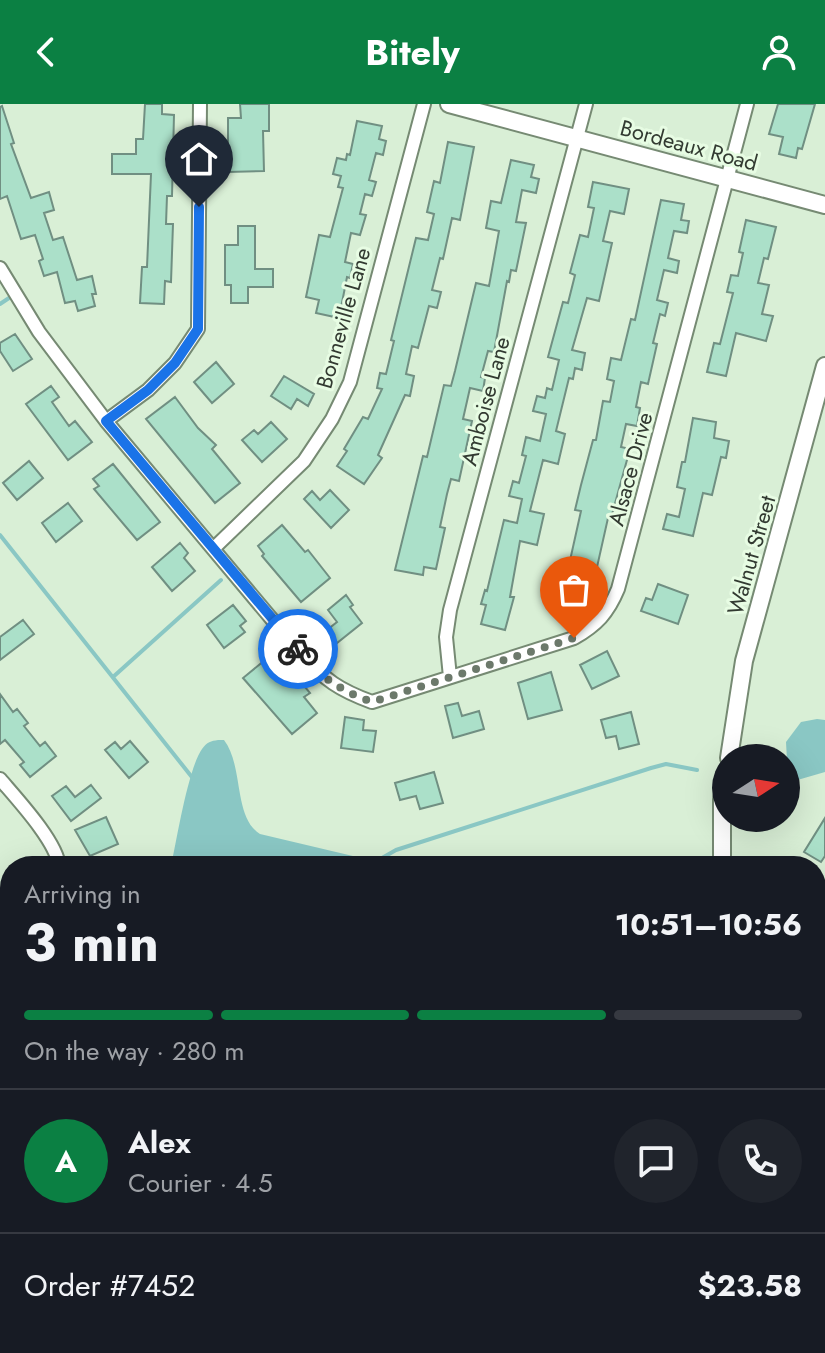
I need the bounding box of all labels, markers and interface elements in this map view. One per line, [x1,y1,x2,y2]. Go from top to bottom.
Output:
text: Bitely [365,26,460,78]
icon: back [24,30,68,74]
icon: person [757,30,801,74]
street label: Bordeaux Road [617,111,761,179]
pin [165,125,233,207]
icon: home [177,137,221,181]
street label: Bonneville Lane [308,244,378,392]
street label: Amboise Lane [452,333,518,469]
street label: Alsace Drive [599,409,661,529]
street label: Walnut Street [719,491,783,618]
pin [540,556,608,638]
icon: bag [552,568,596,612]
courier [258,609,338,689]
icon: bike [276,627,320,671]
north arrow [712,744,800,832]
map controls [712,744,800,832]
text: Arriving in [24,875,141,913]
text: 10:51–10:56 [615,903,802,946]
text: 3 min [24,905,159,981]
text: On the way · 280 m [24,1032,245,1070]
button: chat [614,1119,698,1203]
button: phone [718,1119,802,1203]
text: Alex [128,1121,191,1164]
text: A [55,1140,77,1183]
text: Courier · 4.5 [128,1164,273,1202]
text: Order #7452 [24,1264,195,1307]
text: $23.58 [698,1264,802,1307]

